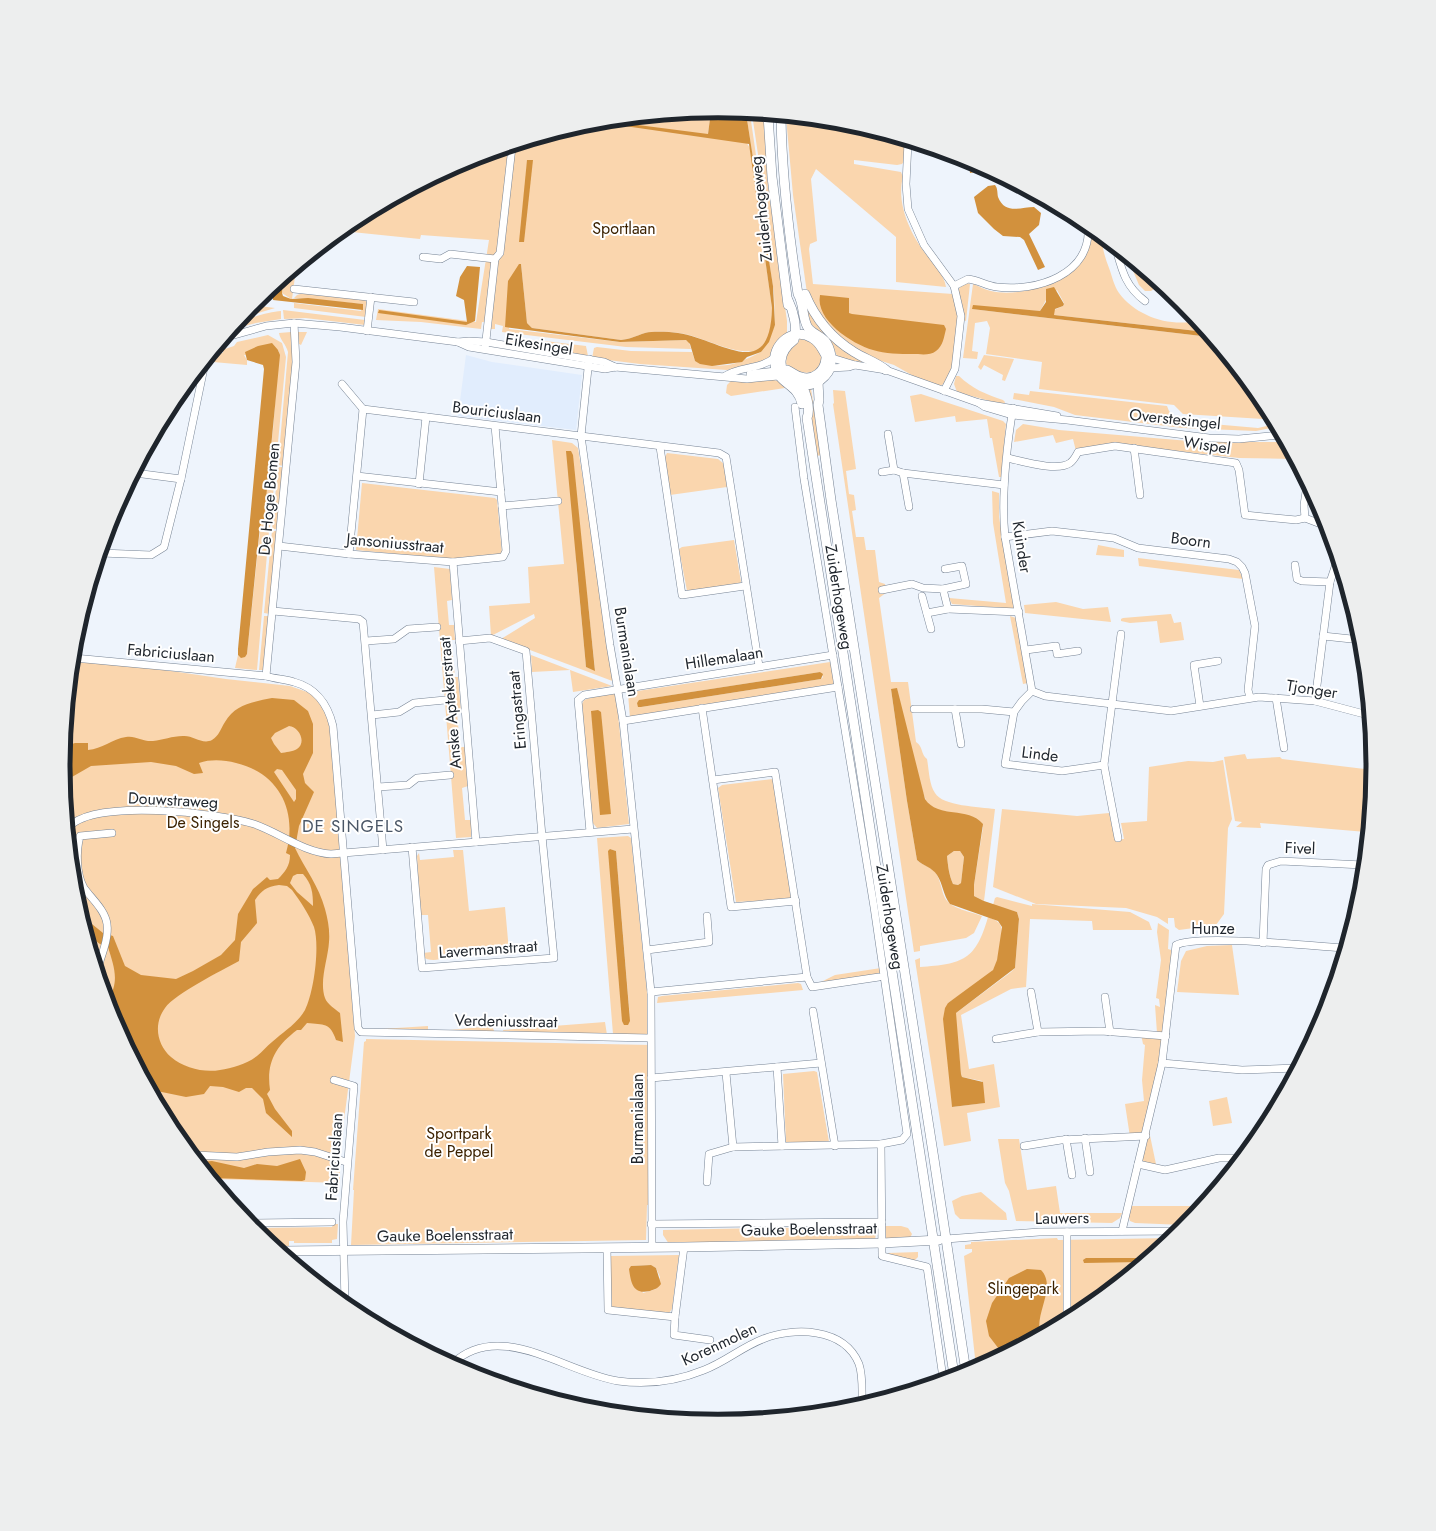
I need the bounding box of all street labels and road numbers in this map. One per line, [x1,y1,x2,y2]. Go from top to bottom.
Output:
street label: Zuiderhogeweg [744,155,778,263]
street label: Eikesingel [504,327,574,361]
street label: Bouriciuslaan [451,395,543,429]
street label: Overstesingel [1128,403,1222,435]
street label: Wispel [1182,430,1232,460]
street label: De Hoge Bomen [253,442,285,556]
street label: Kuinder [1007,519,1038,575]
street label: Boorn [1170,526,1212,554]
street label: Jansoniusstraat [343,527,445,559]
street label: Zuiderhogeweg [819,543,859,651]
street label: Burmanialaan [609,605,645,699]
street label: Anske Aptekerstraat [433,636,467,770]
street label: Fabriciuslaan [126,638,216,668]
street label: Hillemalaan [683,640,765,676]
street label: Eringastraat [502,670,532,750]
street label: Tjonger [1285,674,1340,704]
street label: Linde [1020,740,1060,768]
street label: Douwstraweg [127,786,219,814]
street label: Fivel [1284,836,1316,860]
street label: Zuiderhogeweg [870,863,910,971]
street label: Hunze [1191,917,1235,940]
street label: Lavermanstraat [438,934,538,964]
street label: Verdeniusstraat [454,1009,558,1033]
street label: Burmanialaan [626,1074,649,1164]
street label: Fabriciuslaan [319,1112,349,1202]
street label: Lauwers [1035,1206,1089,1230]
street label: Gauke Boelensstraat [741,1216,877,1242]
street label: Gauke Boelensstraat [377,1222,513,1248]
street label: Korenmolen [678,1317,760,1371]

